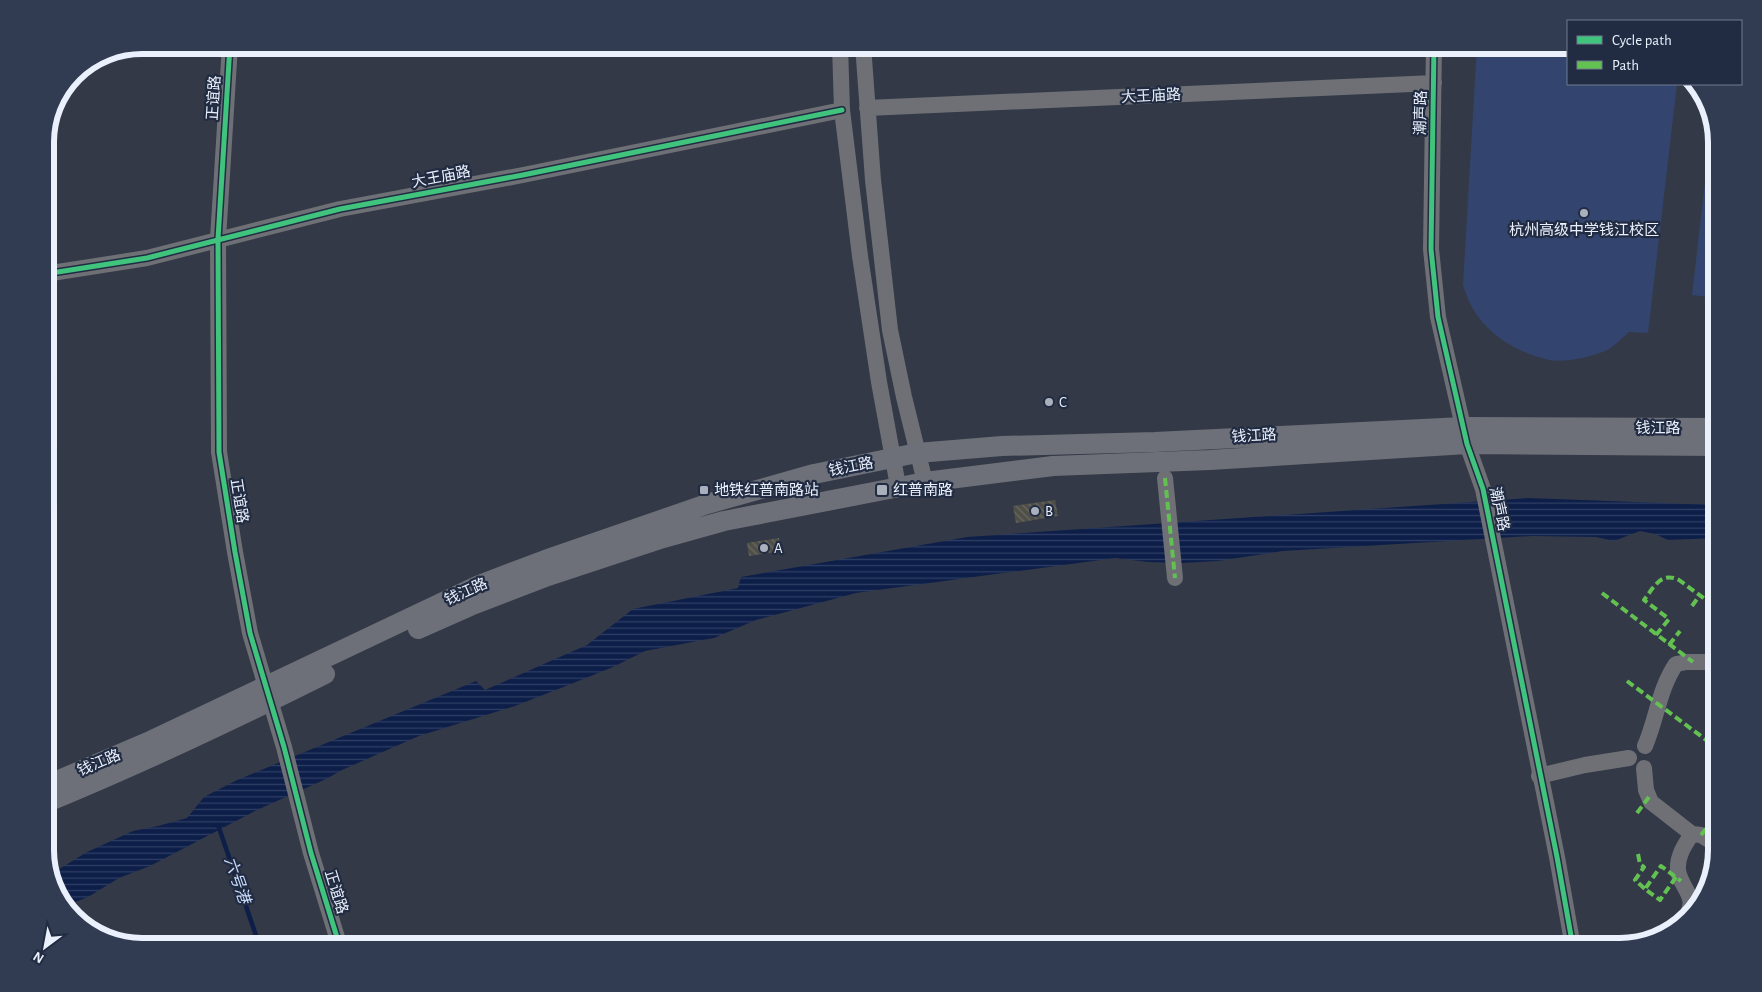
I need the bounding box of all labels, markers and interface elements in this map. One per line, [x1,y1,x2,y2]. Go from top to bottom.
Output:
legend [1567,20,1742,85]
text: Cycle path [1612,33,1672,48]
text: Path [1612,58,1639,73]
street label: 正谊路 [204,75,223,121]
street label: 大王庙路 [1121,86,1181,105]
street label: 潮声路 [1412,90,1429,136]
street label: 大王庙路 [410,163,472,190]
marker: 杭州高级中学钱江校区 [1578,207,1590,219]
place label: 杭州高级中学钱江校区 [1509,221,1659,238]
place label: C [1059,395,1067,410]
marker: C [1043,396,1055,408]
street label: 钱江路 [1635,420,1681,436]
street label: 钱江路 [1231,426,1277,445]
street label: 钱江路 [827,454,875,479]
street label: 正谊路 [228,477,251,524]
place label: 地铁红普南路站 [714,482,819,498]
place label: 红普南路 [893,482,953,498]
marker: 红普南路 [875,483,889,497]
marker: 地铁红普南路站 [698,484,710,496]
street label: 潮声路 [1487,485,1512,533]
place label: B [1045,504,1053,519]
marker: B [1029,505,1041,517]
place label: A [774,541,783,556]
marker: A [758,542,770,554]
street label: 钱江路 [442,575,490,608]
street label: 钱江路 [75,746,123,779]
water label: 六号港 [222,854,254,907]
street label: 正谊路 [322,868,351,916]
north arrow [20,922,70,972]
text: N [31,949,46,966]

